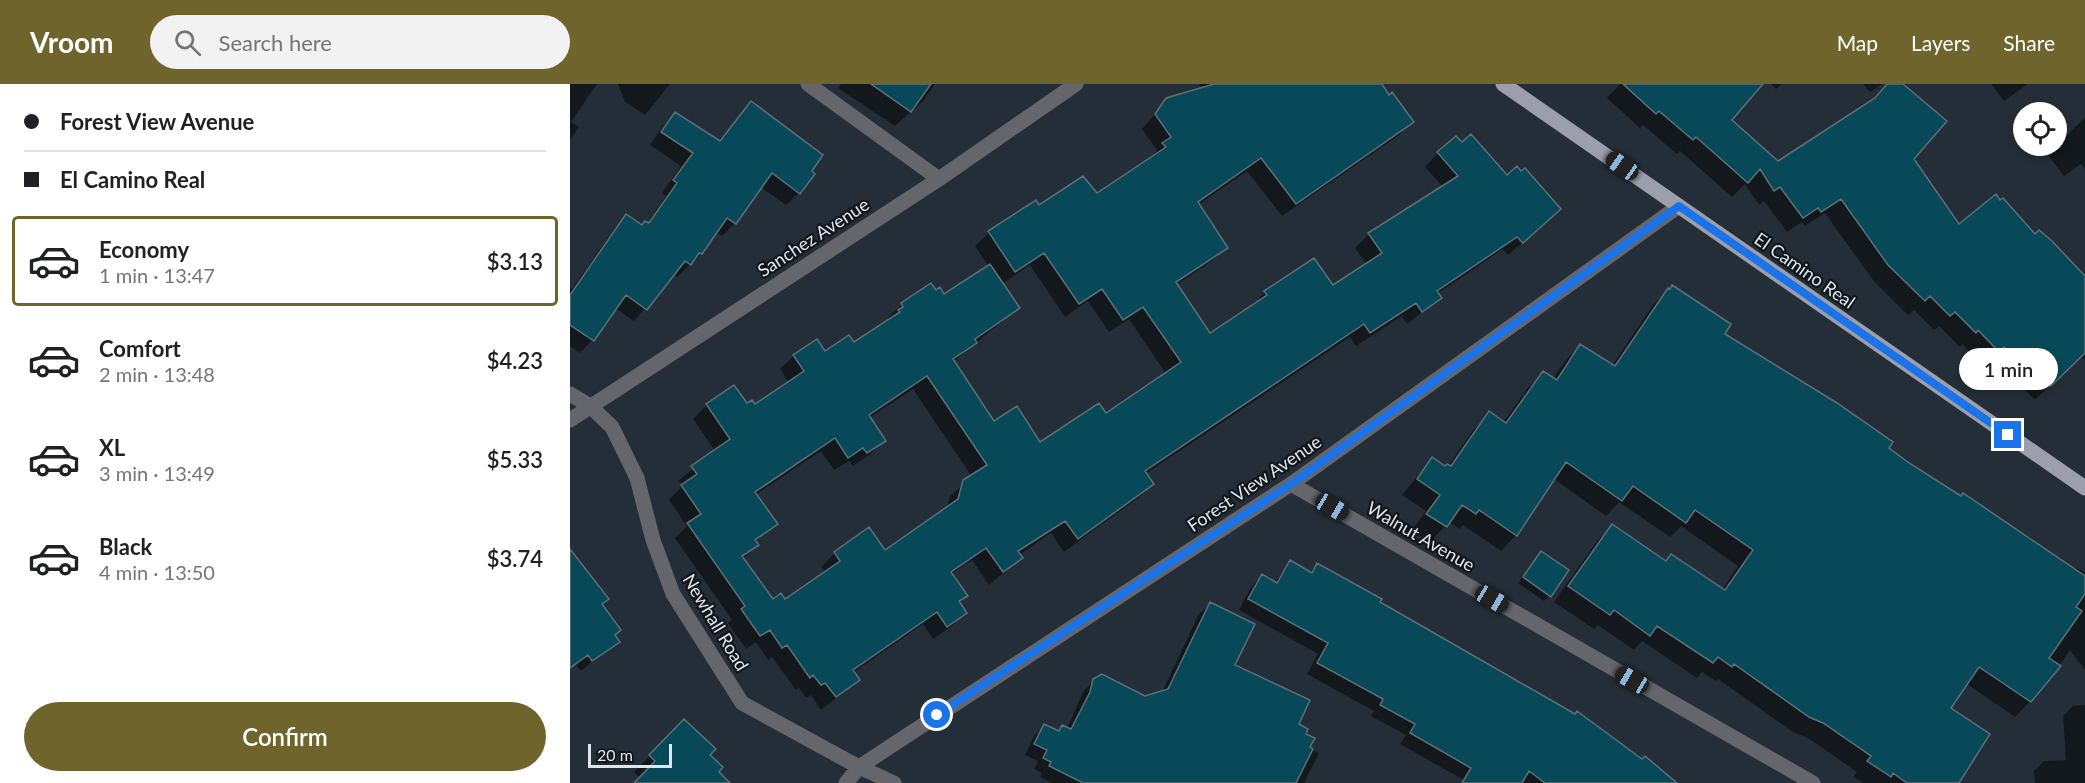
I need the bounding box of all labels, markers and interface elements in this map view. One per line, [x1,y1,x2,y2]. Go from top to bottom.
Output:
search box [150,15,570,69]
text: Vroom [30,25,114,59]
icon: search [171,26,204,59]
text: Search here [219,29,332,56]
text: Map [1837,30,1878,55]
text: Layers [1911,30,1970,55]
text: Share [2003,30,2055,55]
map controls [2013,102,2067,156]
button: locate [2013,102,2067,156]
text: Forest View Avenue [60,108,254,135]
car [1602,148,1642,184]
text: El Camino Real [60,166,205,193]
street label: Sanchez Avenue [753,193,873,281]
street label: El Camino Real [1751,227,1859,313]
icon: car [27,234,81,288]
text: Economy [99,236,189,263]
text: $3.13 [487,248,543,275]
text: 1 min · 13:47 [99,263,215,287]
icon: car [27,333,81,387]
text: Comfort [99,335,181,362]
text: $4.23 [487,347,543,374]
callout: 1 min [1958,348,2058,390]
text: 1 min [1984,357,2033,381]
text: 2 min · 13:48 [99,362,215,386]
route end [1994,421,2021,448]
street label: Forest View Avenue [1183,430,1325,536]
icon: car [27,432,81,486]
text: XL [99,434,125,461]
text: $5.33 [487,446,543,473]
text: 3 min · 13:49 [99,461,215,485]
car [1312,490,1352,524]
street label: Walnut Avenue [1363,496,1479,576]
icon: car [27,531,81,585]
text: Black [99,533,152,560]
text: $3.74 [487,545,543,572]
text: 4 min · 13:50 [99,560,215,584]
street label: Newhall Road [678,570,754,674]
car [1472,582,1512,616]
car [1612,663,1652,697]
route start [923,701,950,728]
button: Confirm [24,702,546,771]
scale bar [588,741,672,768]
text: 20 m [597,745,633,764]

